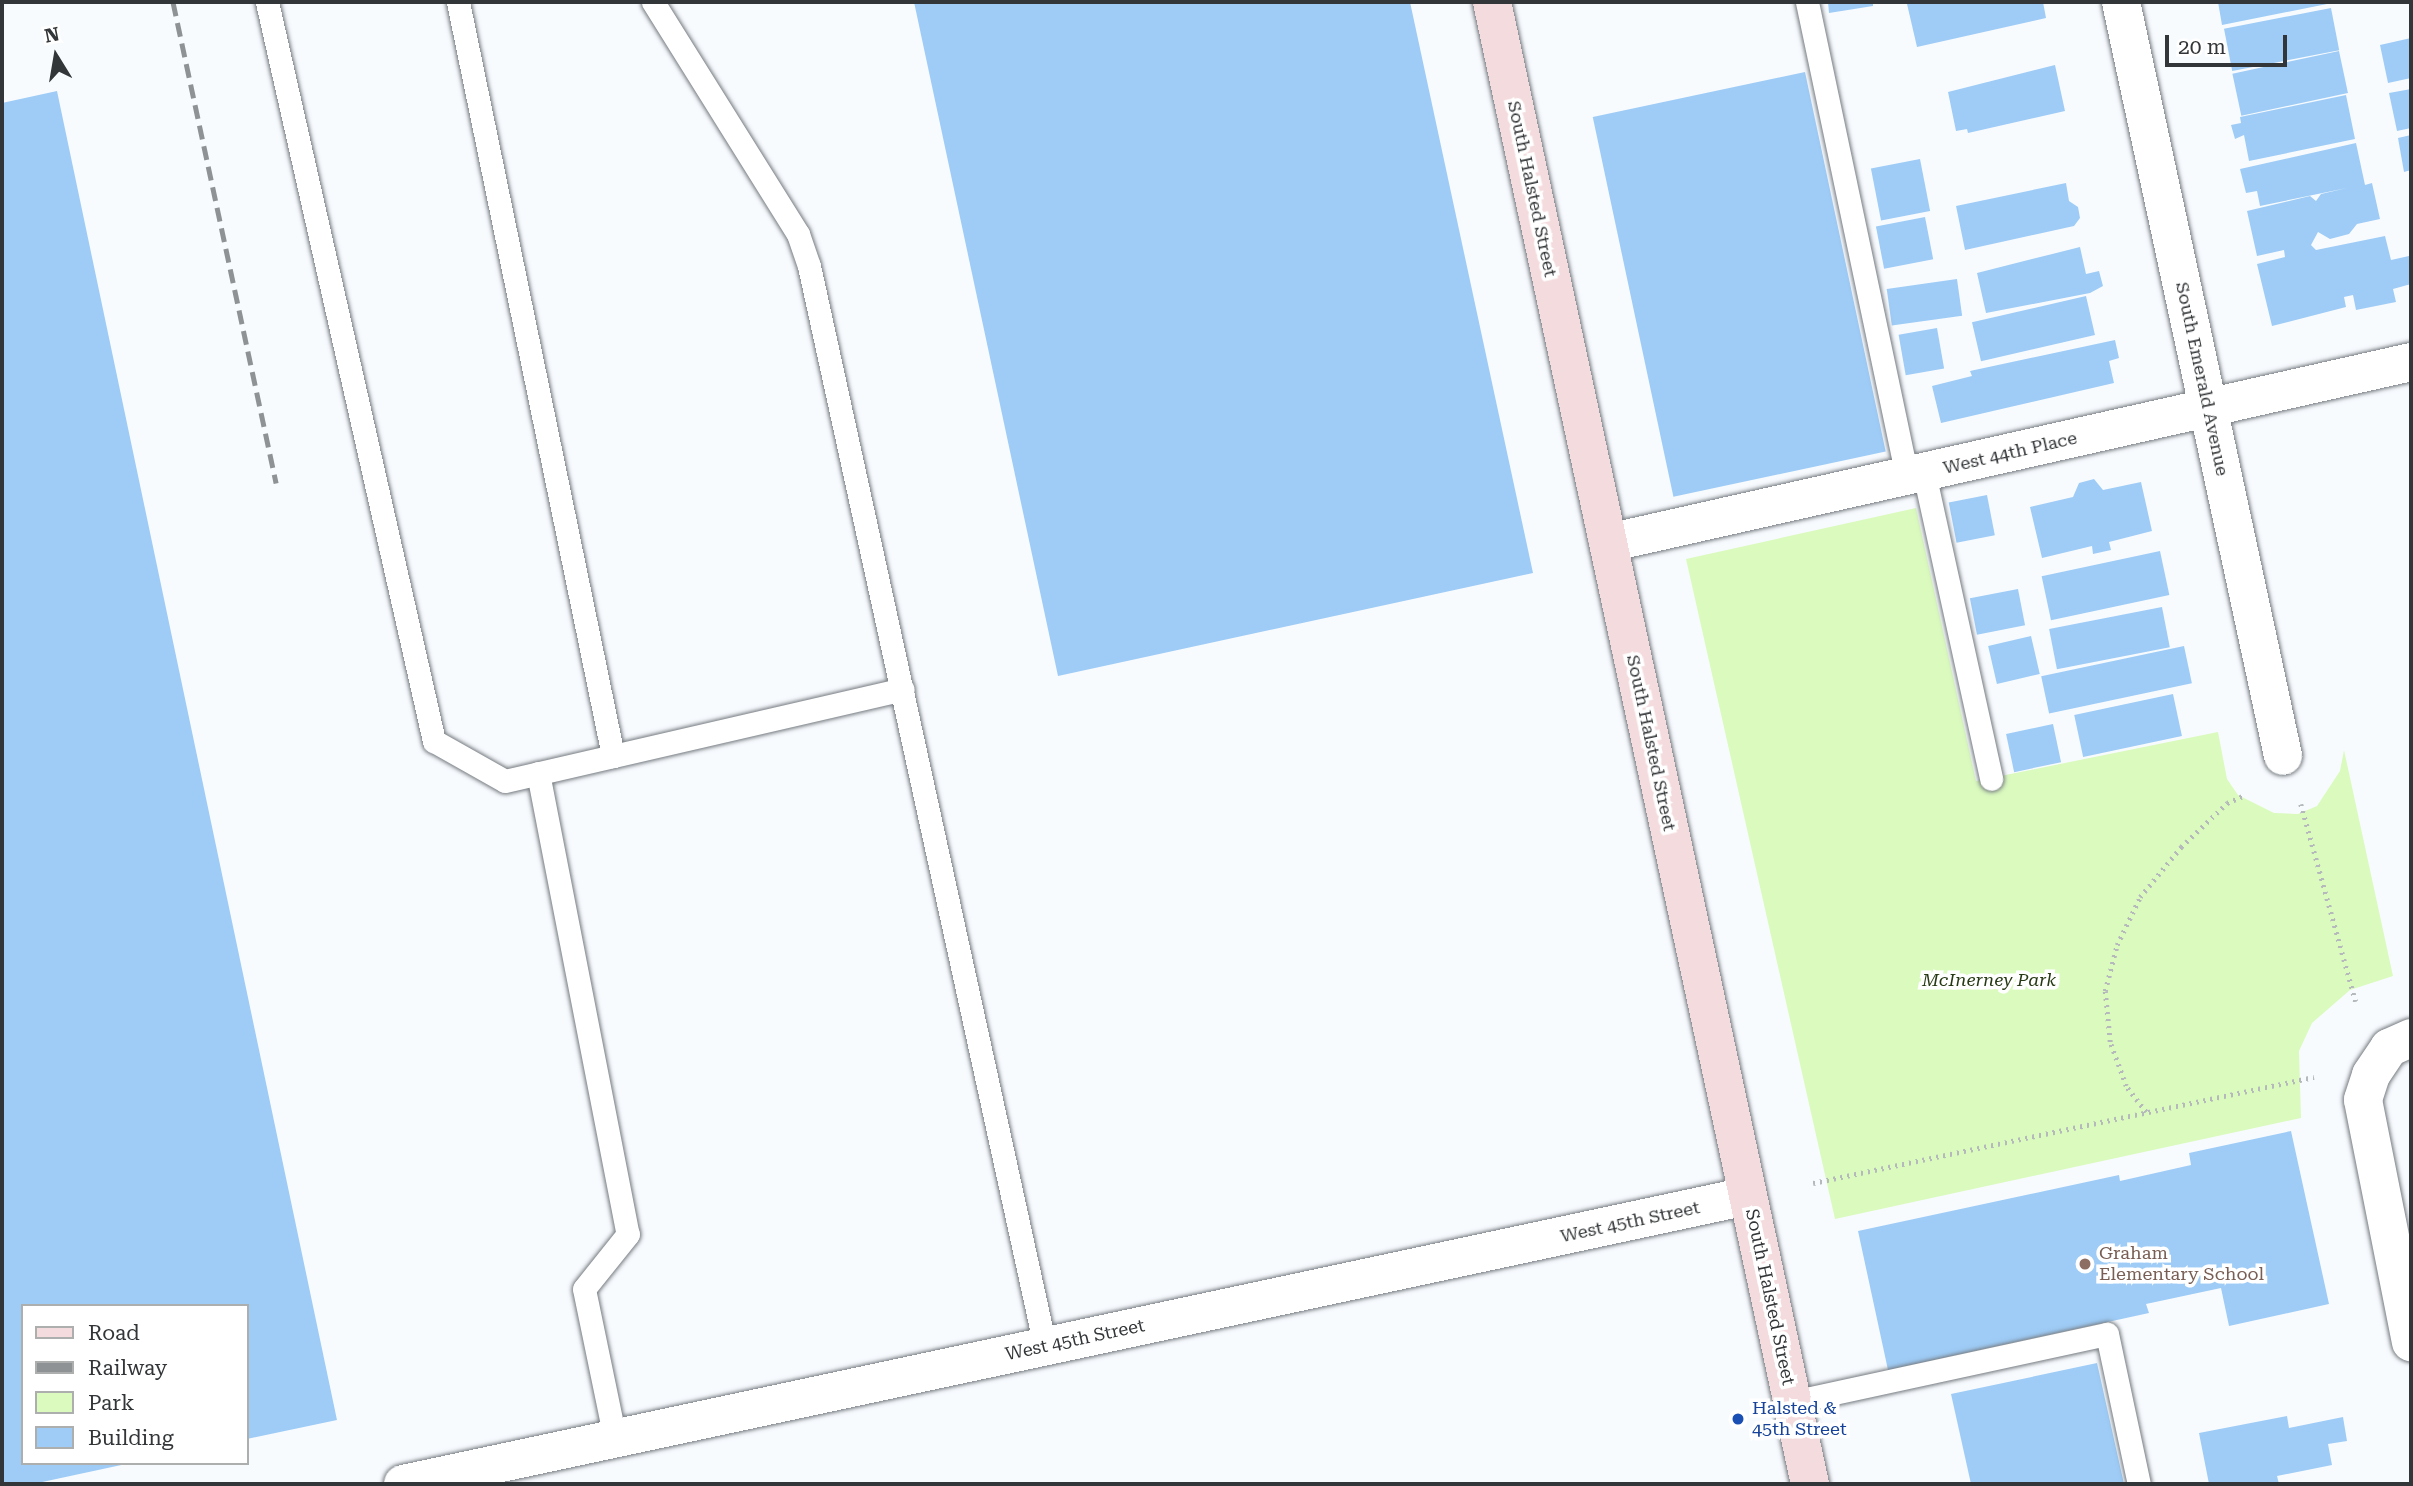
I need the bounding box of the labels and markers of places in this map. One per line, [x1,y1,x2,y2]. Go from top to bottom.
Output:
place label: Graham Elementary School [2099,1243,2264,1286]
marker: Graham Elementary School [2077,1256,2093,1272]
place label: Halsted & 45th Street [1752,1398,1847,1440]
marker: Halsted & 45th Street [1730,1411,1746,1427]

